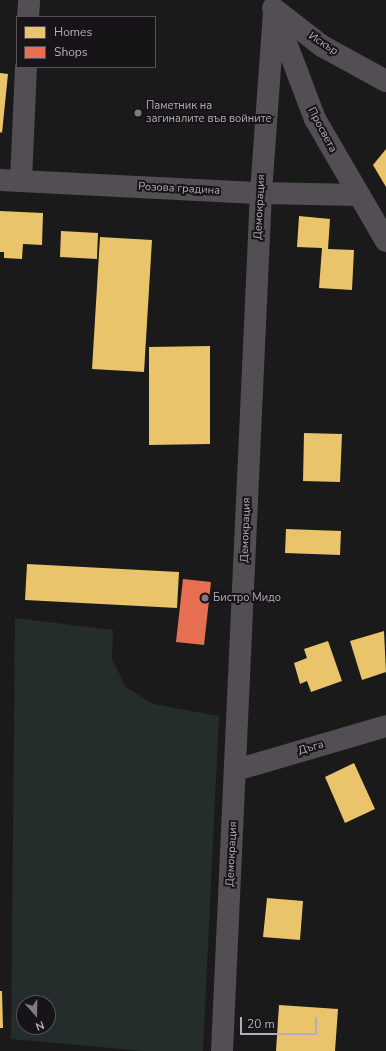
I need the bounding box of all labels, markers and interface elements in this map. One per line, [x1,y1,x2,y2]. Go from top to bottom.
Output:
legend [16,16,156,68]
text: Homes [54,24,92,40]
street label: Искър [306,30,340,58]
text: Shops [54,44,88,60]
place label: Паметник на загиналите във войните [146,100,271,126]
street label: Просвета [305,105,339,155]
marker: Паметник на загиналите във войните [133,108,143,118]
street label: Демокрация [252,174,268,240]
street label: Розова градина [138,180,220,198]
street label: Демокрация [238,497,254,563]
place label: Бистро Мидо [213,591,281,605]
marker: Бистро Мидо [200,593,210,603]
street label: Дъга [297,738,325,758]
street label: Демокрация [224,821,240,887]
north arrow [16,995,56,1035]
scale bar [242,1009,319,1035]
text: 20 m [247,1016,275,1032]
text: N [34,1017,46,1034]

